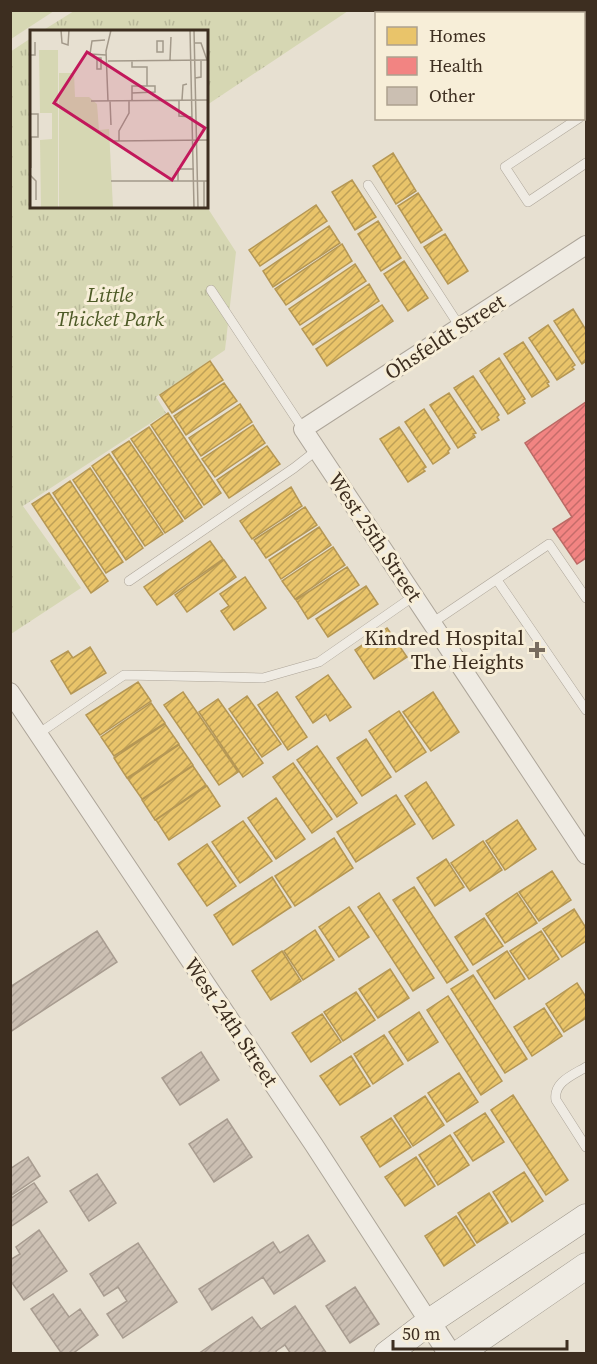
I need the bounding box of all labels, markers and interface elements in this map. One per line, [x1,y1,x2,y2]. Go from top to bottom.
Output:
legend [375,12,585,120]
text: Homes [429,23,486,48]
inset map [30,30,208,208]
text: Health [429,53,483,78]
text: Other [429,83,476,108]
park label: Little Thicket Park [56,280,164,333]
street label: Ohsfeldt Street [379,287,511,386]
street label: West 25th Street [321,466,429,607]
place label: Kindred Hospital The Heights [364,623,524,676]
marker: Kindred Hospital The Heights [528,641,546,659]
street label: West 24th Street [177,951,285,1092]
scale bar [393,1313,567,1351]
text: 50 m [402,1321,440,1346]

